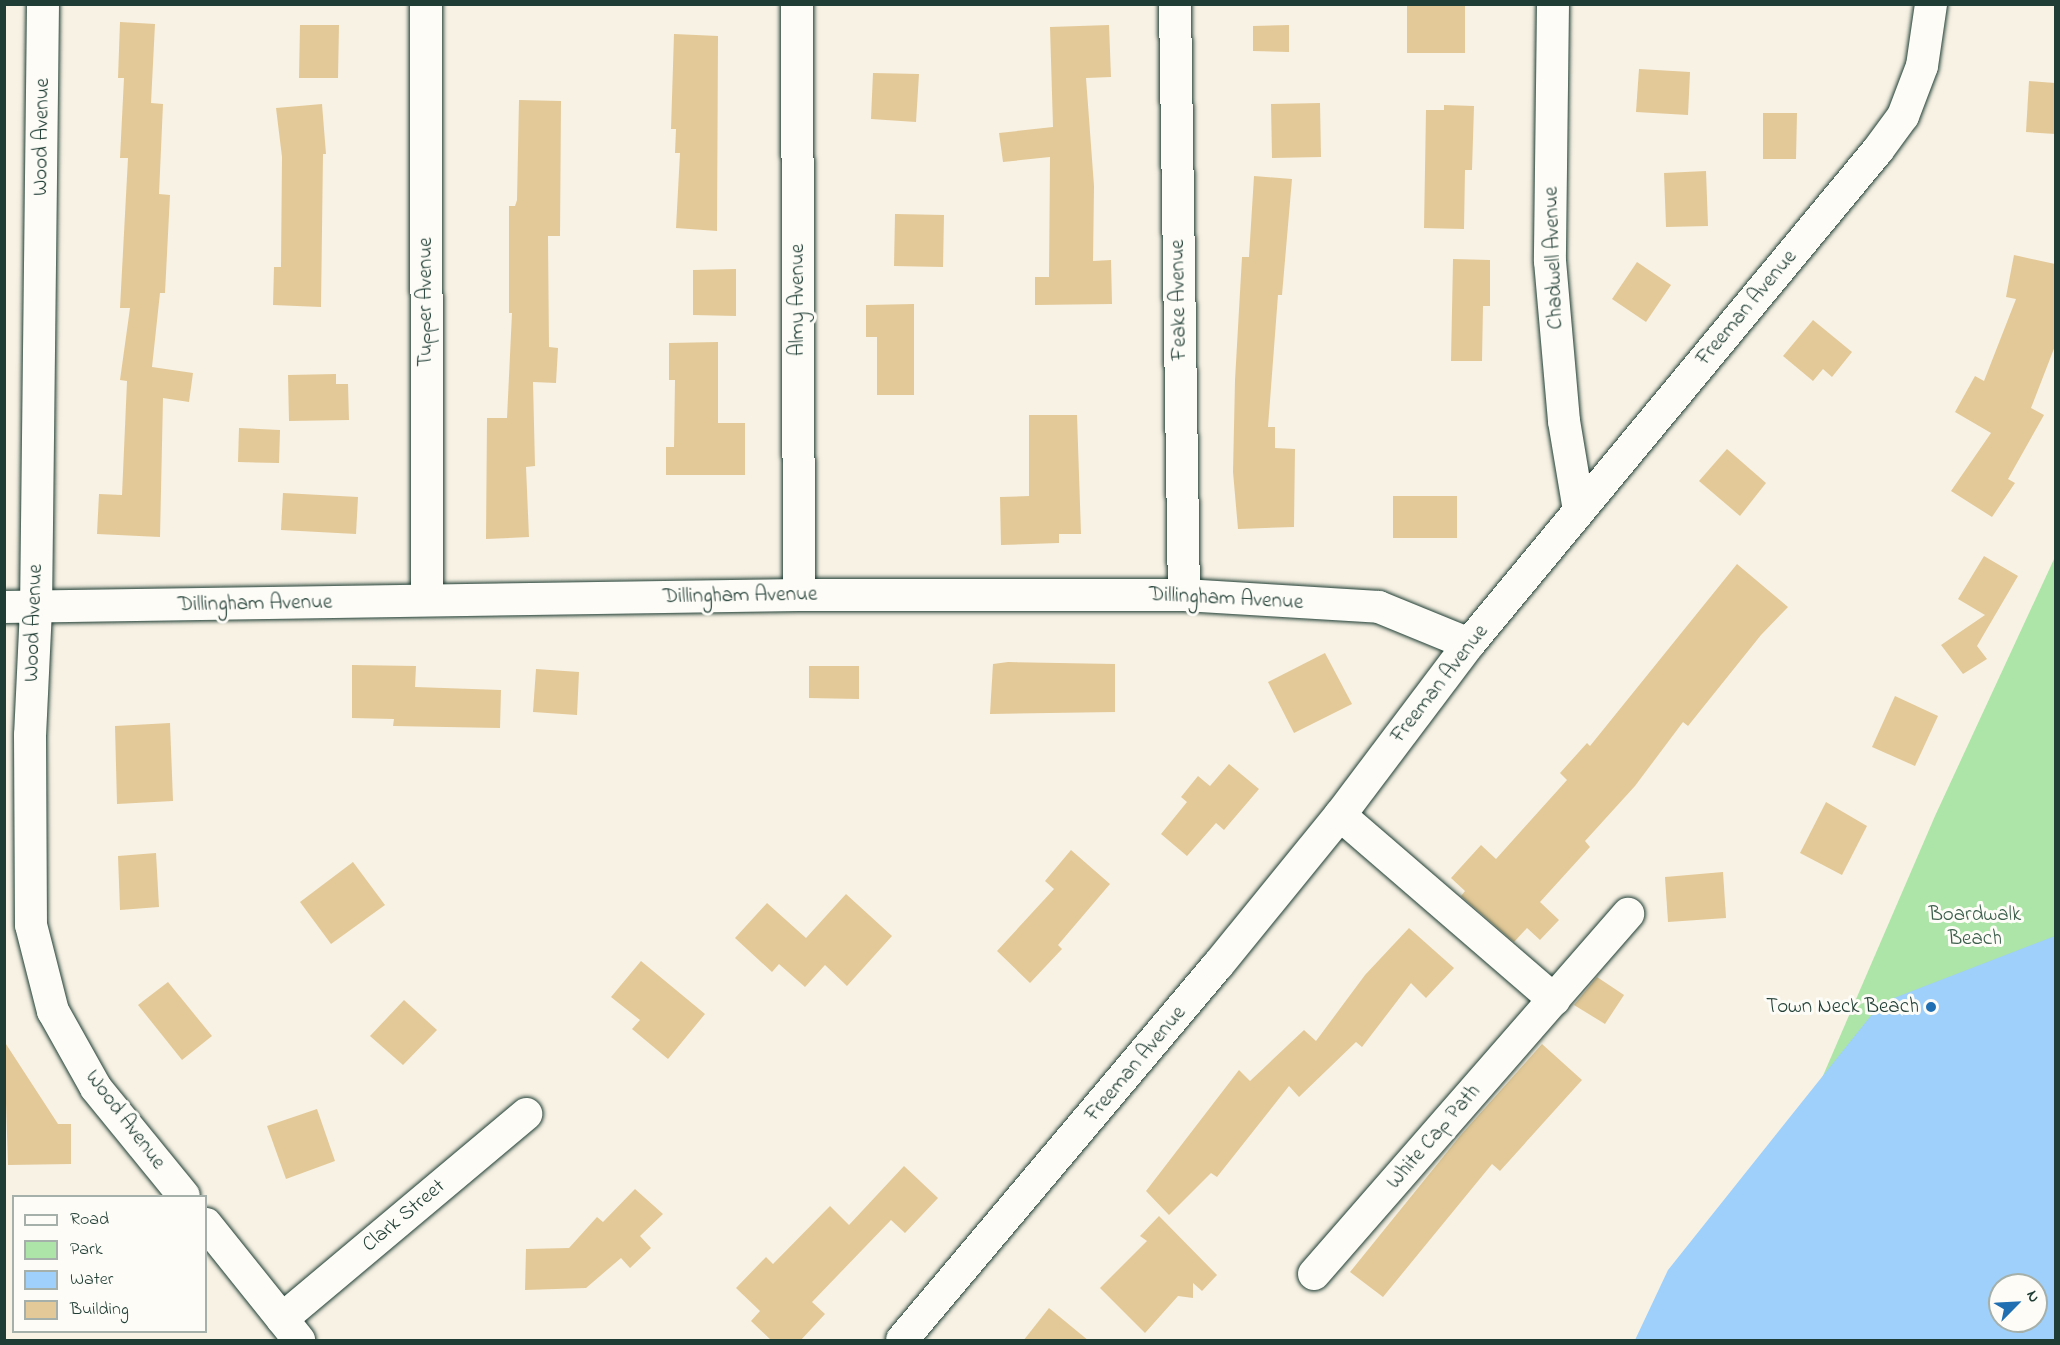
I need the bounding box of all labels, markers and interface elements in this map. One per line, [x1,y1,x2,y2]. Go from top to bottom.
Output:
street label: Wood Avenue [28,78,56,196]
street label: Chadwell Avenue [1539,186,1569,330]
street label: Tupper Avenue [413,237,439,367]
street label: Feake Avenue [1165,239,1193,361]
street label: Almy Avenue [785,244,811,356]
street label: Freeman Avenue [1691,245,1803,371]
street label: Wood Avenue [19,564,49,682]
street label: Dillingham Avenue [662,582,818,610]
street label: Dillingham Avenue [1148,582,1304,616]
street label: Dillingham Avenue [177,590,333,618]
street label: Freeman Avenue [1386,620,1494,748]
park label: Boardwalk Beach [1929,902,2021,952]
place label: Town Neck Beach [1766,994,1919,1020]
marker: Town Neck Beach [1924,1000,1938,1014]
street label: Freeman Avenue [1080,1001,1192,1127]
street label: Wood Avenue [79,1065,171,1175]
street label: White Cap Path [1382,1079,1486,1195]
street label: Clark Street [357,1174,451,1258]
legend [12,1195,207,1333]
text: Road [70,1207,109,1233]
text: Park [70,1237,103,1263]
text: Water [70,1267,113,1293]
north arrow [1988,1273,2048,1333]
text: N [2019,1287,2046,1306]
text: Building [70,1297,129,1323]

